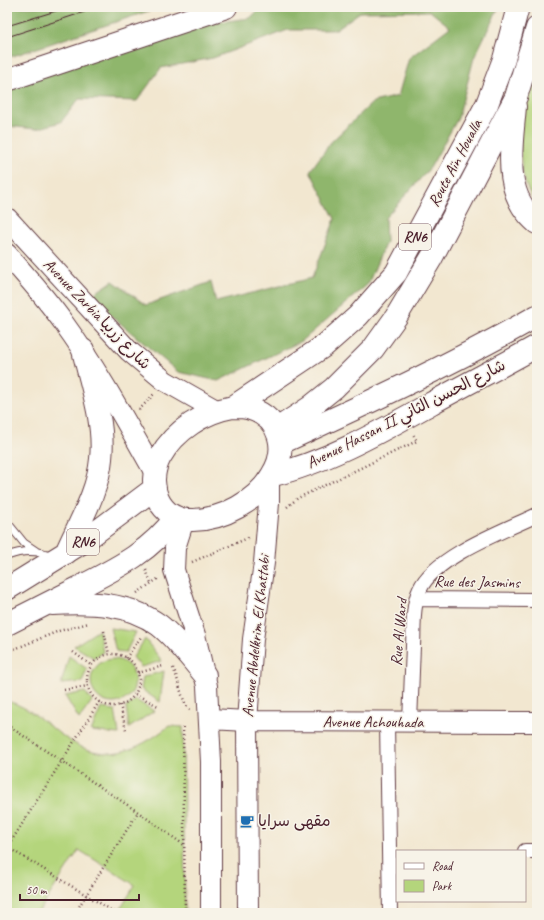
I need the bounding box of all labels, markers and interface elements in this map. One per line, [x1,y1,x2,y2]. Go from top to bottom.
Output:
street label: Route Aïn Houalla [424,115,487,210]
road number: RN6 [399,224,431,250]
street label: Avenue Zarbia شارع زربيا [38,254,155,374]
street label: Avenue Hassan II شارع الحسن الثاني [303,355,511,477]
road number: RN6 [67,529,99,555]
street label: Avenue Abdelkrim El Khattabi [238,552,275,718]
street label: Rue des Jasmins [434,571,522,593]
street label: Rue Al Ward [386,595,412,667]
street label: Avenue Achouhada [323,712,424,732]
place label: مقهى سرايا [258,811,330,831]
cafe icon: مقهى سرايا [239,813,255,829]
legend [396,850,526,902]
text: Road [432,858,454,874]
scale bar [20,876,139,902]
text: Park [432,878,453,894]
text: 50 m [26,882,48,898]

